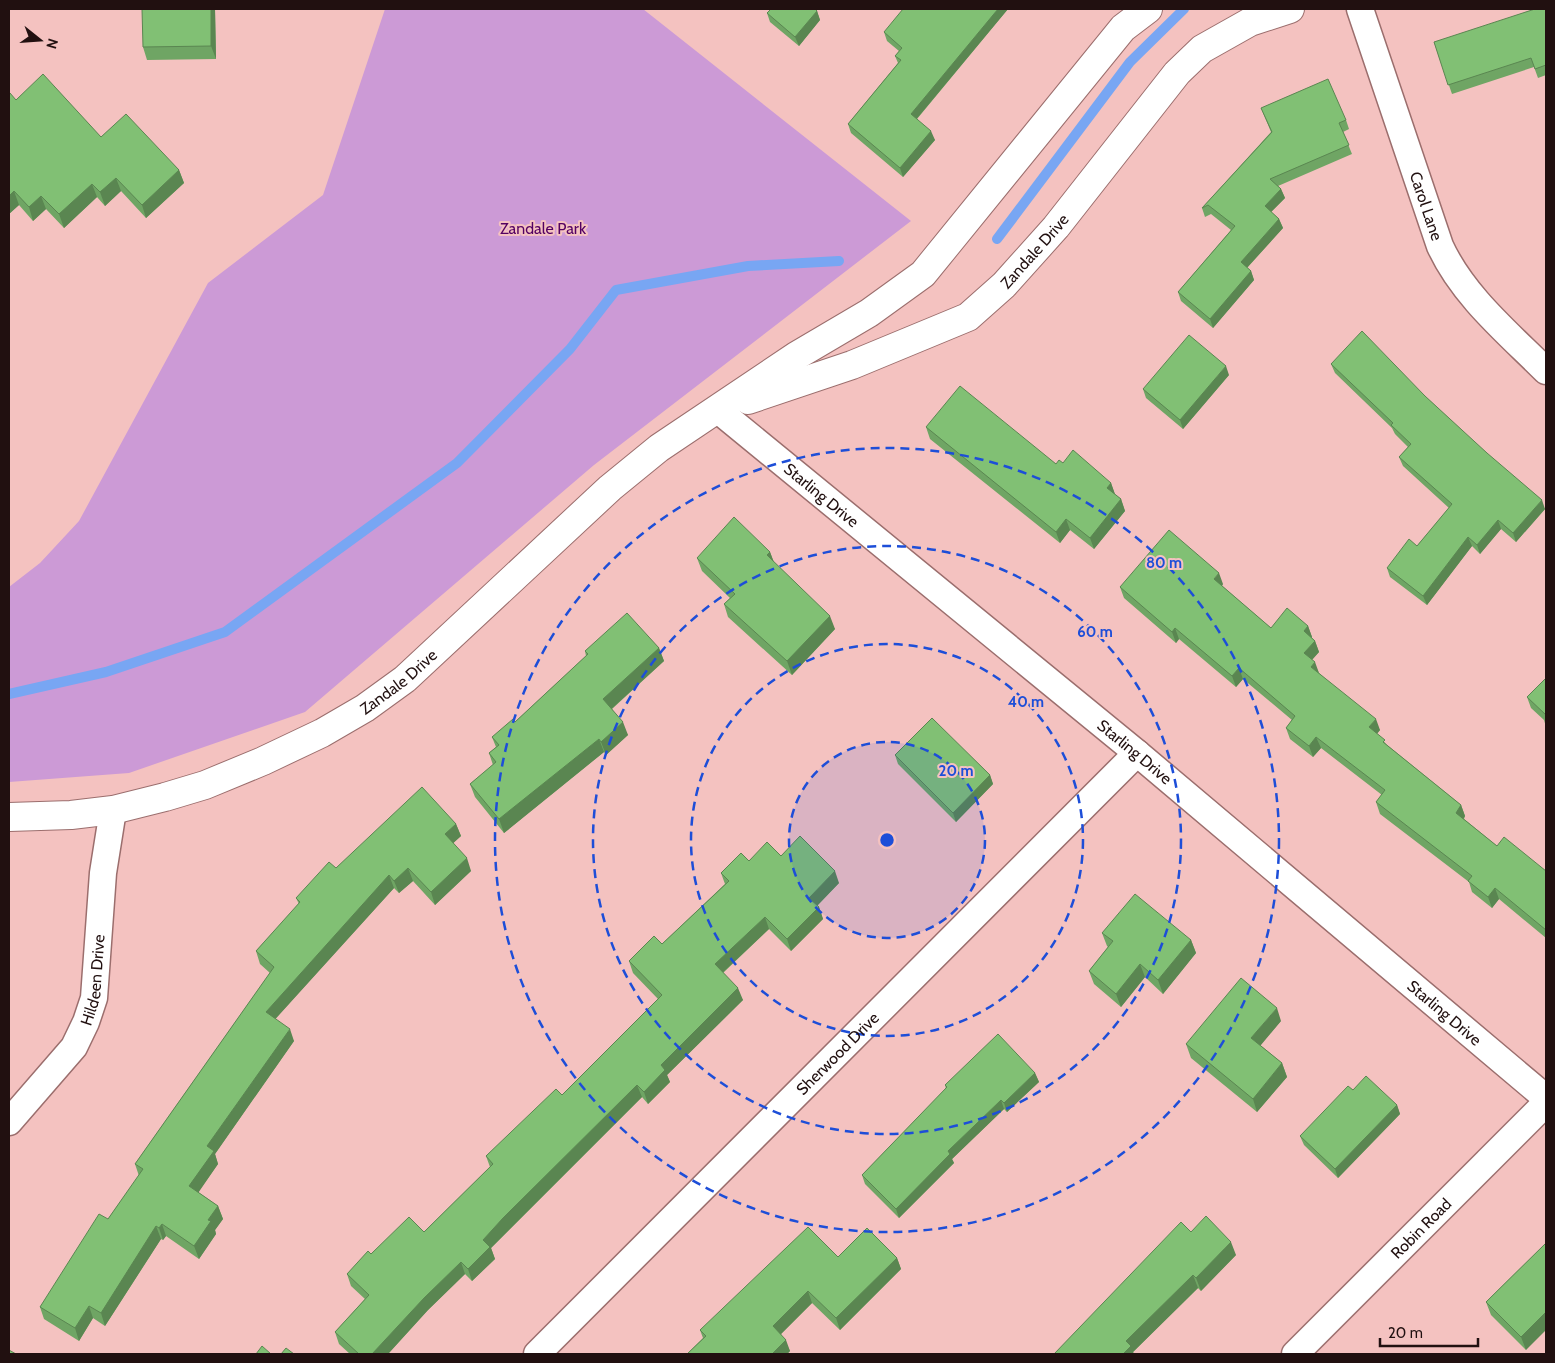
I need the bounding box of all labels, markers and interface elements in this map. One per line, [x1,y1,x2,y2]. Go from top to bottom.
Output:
north arrow [15,15,65,65]
text: N [42,36,62,51]
street label: Carol Lane [1406,169,1446,243]
street label: Zandale Drive [997,210,1073,292]
park label: Zandale Park [500,219,587,238]
street label: Starling Drive [780,459,863,531]
text: 80 m [1146,554,1182,572]
text: 60 m [1077,623,1113,641]
street label: Zandale Drive [356,645,441,719]
text: 40 m [1008,693,1044,711]
street label: Starling Drive [1094,716,1176,788]
text: 20 m [939,762,973,780]
centre of rings [878,831,896,849]
street label: Hildeen Drive [77,934,109,1028]
street label: Starling Drive [1403,976,1485,1049]
street label: Sherwood Drive [792,1008,883,1099]
street label: Robin Road [1387,1194,1455,1263]
scale bar [1380,1316,1478,1348]
text: 20 m [1388,1324,1423,1342]

